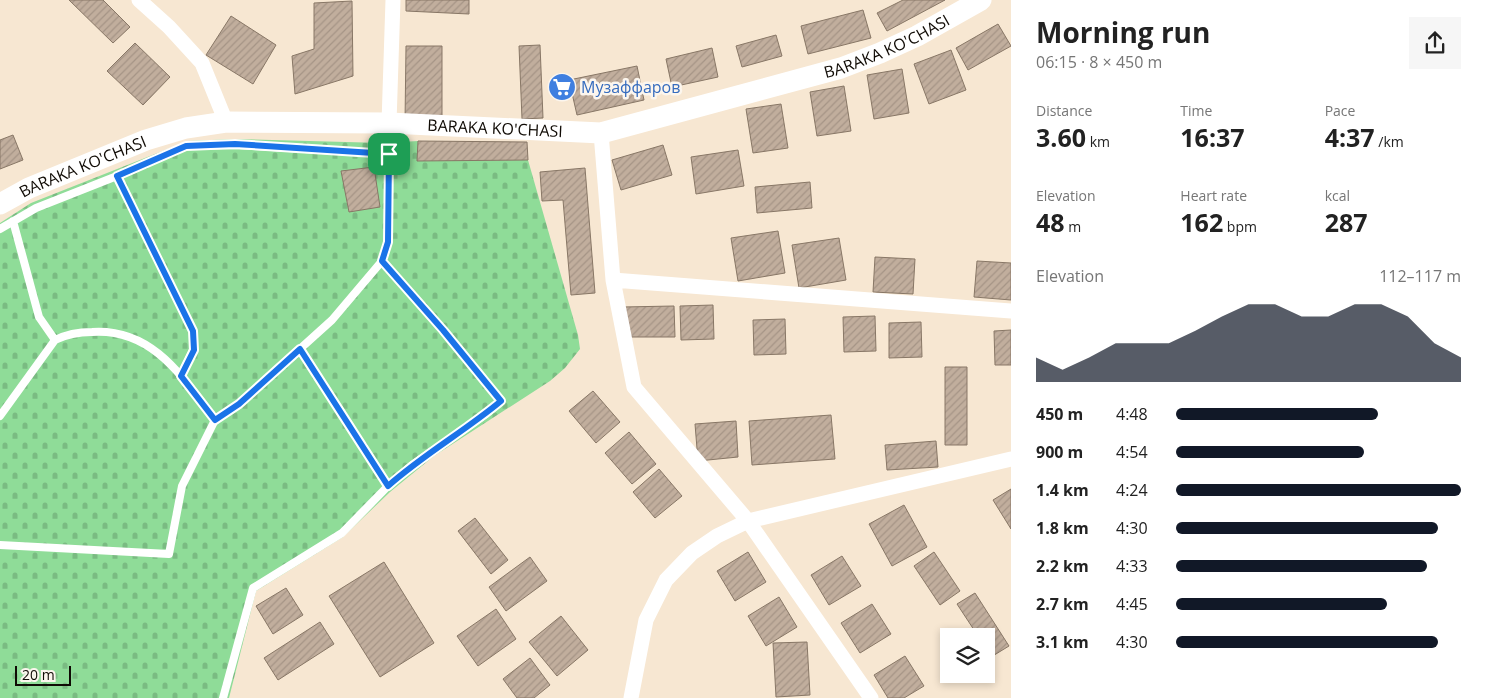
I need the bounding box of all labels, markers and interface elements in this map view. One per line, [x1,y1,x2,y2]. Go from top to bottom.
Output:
street label: BARAKA KO'CHASI [821,9,953,83]
text: Morning run [1036,13,1210,51]
button: share [1409,17,1461,69]
text: 06:15 · 8 × 450 m [1036,51,1162,73]
supermarket icon: Музаффаров [547,72,577,102]
place label: Музаффаров [581,76,680,98]
text: Distance [1036,101,1092,120]
text: Time [1180,101,1212,120]
text: Pace [1325,101,1355,120]
street label: BARAKA KO'CHASI [427,114,563,142]
text: 3.60 [1036,120,1086,154]
text: 16:37 [1180,120,1245,154]
text: 4:37 [1325,120,1375,154]
street label: BARAKA KO'CHASI [15,130,149,202]
text: km [1086,132,1110,151]
text: /km [1375,132,1404,151]
pin [368,133,410,175]
icon: arrive [375,140,403,168]
text: Elevation [1036,186,1095,205]
text: Heart rate [1180,186,1247,205]
text: kcal [1325,186,1350,205]
text: 48 [1036,205,1065,239]
text: 162 [1180,205,1223,239]
text: 287 [1325,205,1368,239]
text: m [1065,217,1081,236]
text: bpm [1223,217,1257,236]
text: Elevation [1036,265,1104,287]
text: 112–117 m [1379,265,1461,287]
text: 450 m [1036,403,1083,425]
text: 4:48 [1116,403,1148,425]
text: 900 m [1036,441,1083,463]
text: 4:54 [1116,441,1148,463]
text: 1.4 km [1036,479,1089,501]
text: 4:24 [1116,479,1148,501]
text: 1.8 km [1036,517,1089,539]
text: 4:30 [1116,517,1148,539]
text: 2.2 km [1036,555,1089,577]
text: 4:33 [1116,555,1148,577]
text: 2.7 km [1036,593,1089,615]
text: 4:45 [1116,593,1148,615]
map controls [940,628,995,683]
button: layers [940,628,995,683]
text: 3.1 km [1036,631,1089,653]
text: 4:30 [1116,631,1148,653]
scale bar [15,663,71,686]
text: 20 m [22,665,55,684]

